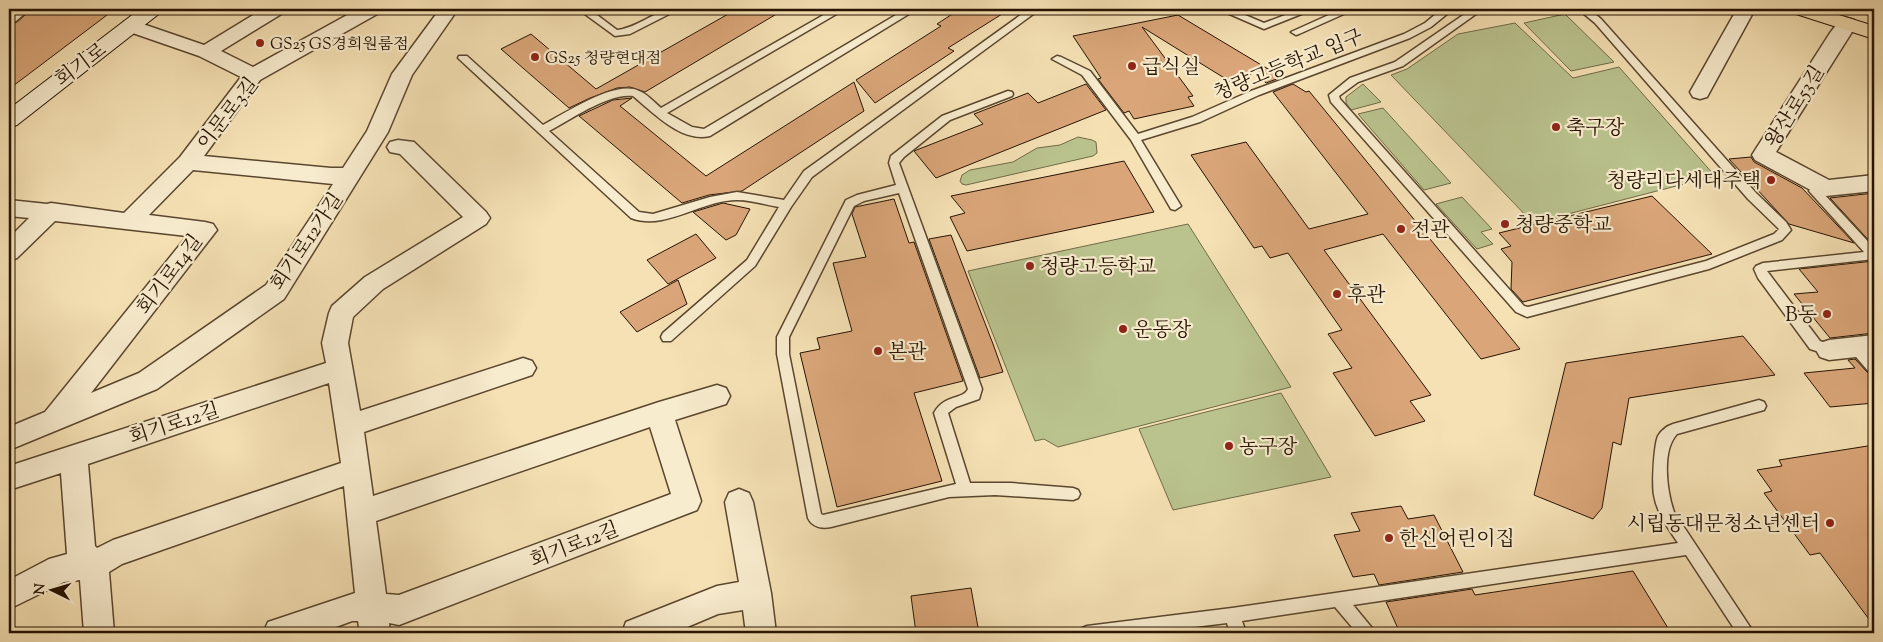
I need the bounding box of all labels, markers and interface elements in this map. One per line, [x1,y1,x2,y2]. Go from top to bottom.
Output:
street label: 청량고등학교 입구 [1210,23,1368,110]
place label: GS25 GS경희원룸점 [270,34,409,57]
street label: 회기로 [50,37,113,95]
marker: GS25 GS경희원룸점 [254,37,266,49]
place label: GS25 청량현대점 [545,48,661,71]
marker: GS25 청량현대점 [529,51,541,63]
place label: 급식실 [1142,54,1200,83]
marker: 급식실 [1126,60,1138,72]
street label: 왕산로53길 [1759,61,1833,154]
street label: 이문로3길 [191,72,267,157]
place label: 축구장 [1566,115,1625,144]
marker: 축구장 [1550,121,1562,133]
place label: 청량리다세대주택 [1606,168,1761,197]
marker: 청량리다세대주택 [1765,174,1777,186]
street label: 회기로12가길 [265,188,352,297]
place label: 청량중학교 [1515,212,1612,241]
place label: 전관 [1411,217,1450,246]
marker: 청량중학교 [1499,218,1511,230]
marker: 전관 [1395,223,1407,235]
street label: 회기로14길 [131,229,211,322]
place label: 청량고등학교 [1040,254,1157,283]
marker: 청량고등학교 [1024,260,1036,272]
place label: 후관 [1347,282,1386,311]
marker: 후관 [1331,288,1343,300]
place label: B동 [1785,302,1817,331]
marker: B동 [1821,308,1833,320]
place label: 운동장 [1133,317,1192,346]
marker: 운동장 [1117,323,1129,335]
place label: 본관 [888,339,927,368]
marker: 본관 [872,345,884,357]
street label: 회기로12길 [126,397,224,454]
place label: 농구장 [1239,434,1298,463]
marker: 농구장 [1223,440,1235,452]
place label: 시립동대문청소년센터 [1627,511,1820,540]
street label: 회기로12길 [526,516,624,577]
marker: 시립동대문청소년센터 [1824,517,1836,529]
place label: 한신어린이집 [1399,526,1515,555]
marker: 한신어린이집 [1383,532,1395,544]
north arrow [28,564,78,614]
text: N [31,583,51,595]

